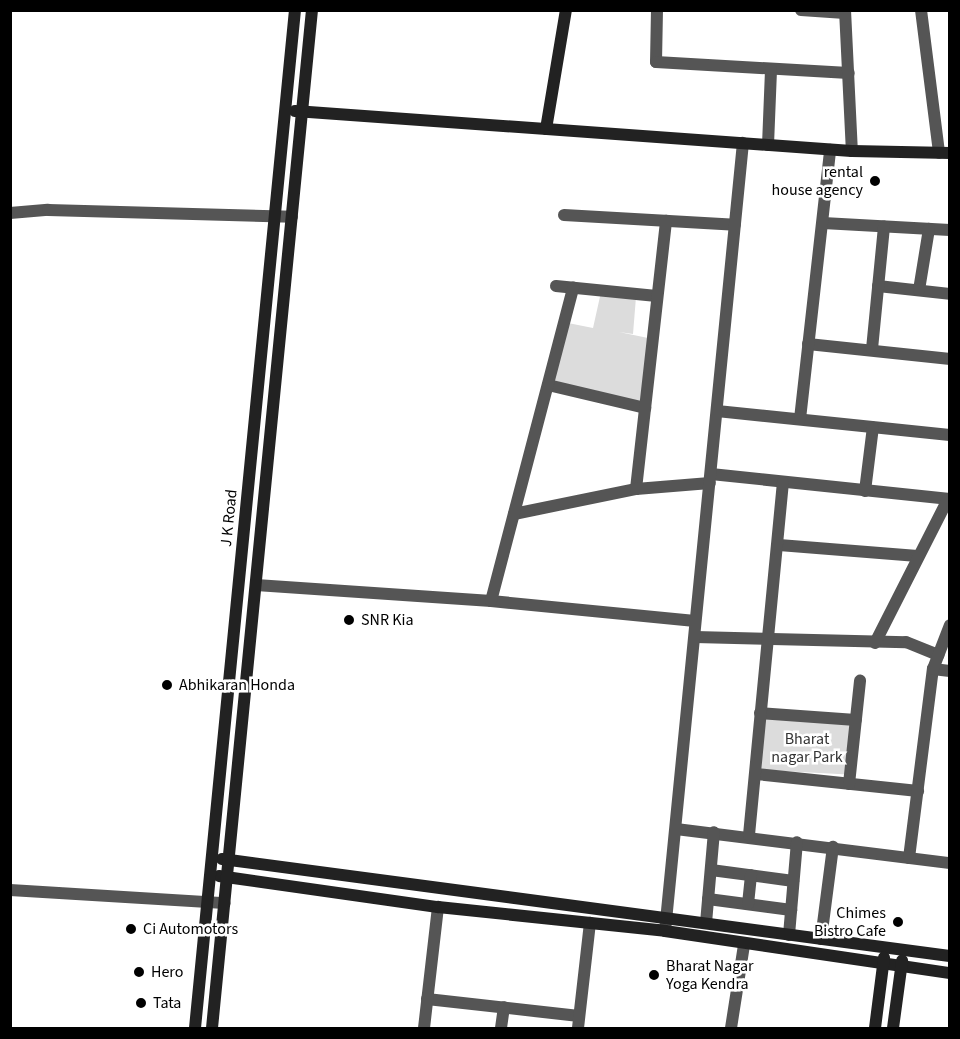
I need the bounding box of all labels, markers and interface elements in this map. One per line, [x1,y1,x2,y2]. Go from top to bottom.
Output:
place label: rental house agency [772,162,863,200]
marker: rental house agency [868,174,882,188]
street label: J K Road [216,488,242,548]
place label: SNR Kia [361,610,413,630]
marker: SNR Kia [342,613,356,627]
place label: Abhikaran Honda [179,675,295,695]
marker: Abhikaran Honda [160,678,174,692]
park label: Bharat nagar Park [771,729,843,767]
place label: Chimes Bistro Cafe [814,903,886,941]
marker: Chimes Bistro Cafe [891,915,905,929]
place label: Ci Automotors [143,919,238,939]
marker: Ci Automotors [124,922,138,936]
place label: Bharat Nagar Yoga Kendra [666,956,754,994]
place label: Hero [151,962,183,982]
marker: Hero [132,965,146,979]
marker: Bharat Nagar Yoga Kendra [647,968,661,982]
place label: Tata [153,993,181,1013]
marker: Tata [134,996,148,1010]

